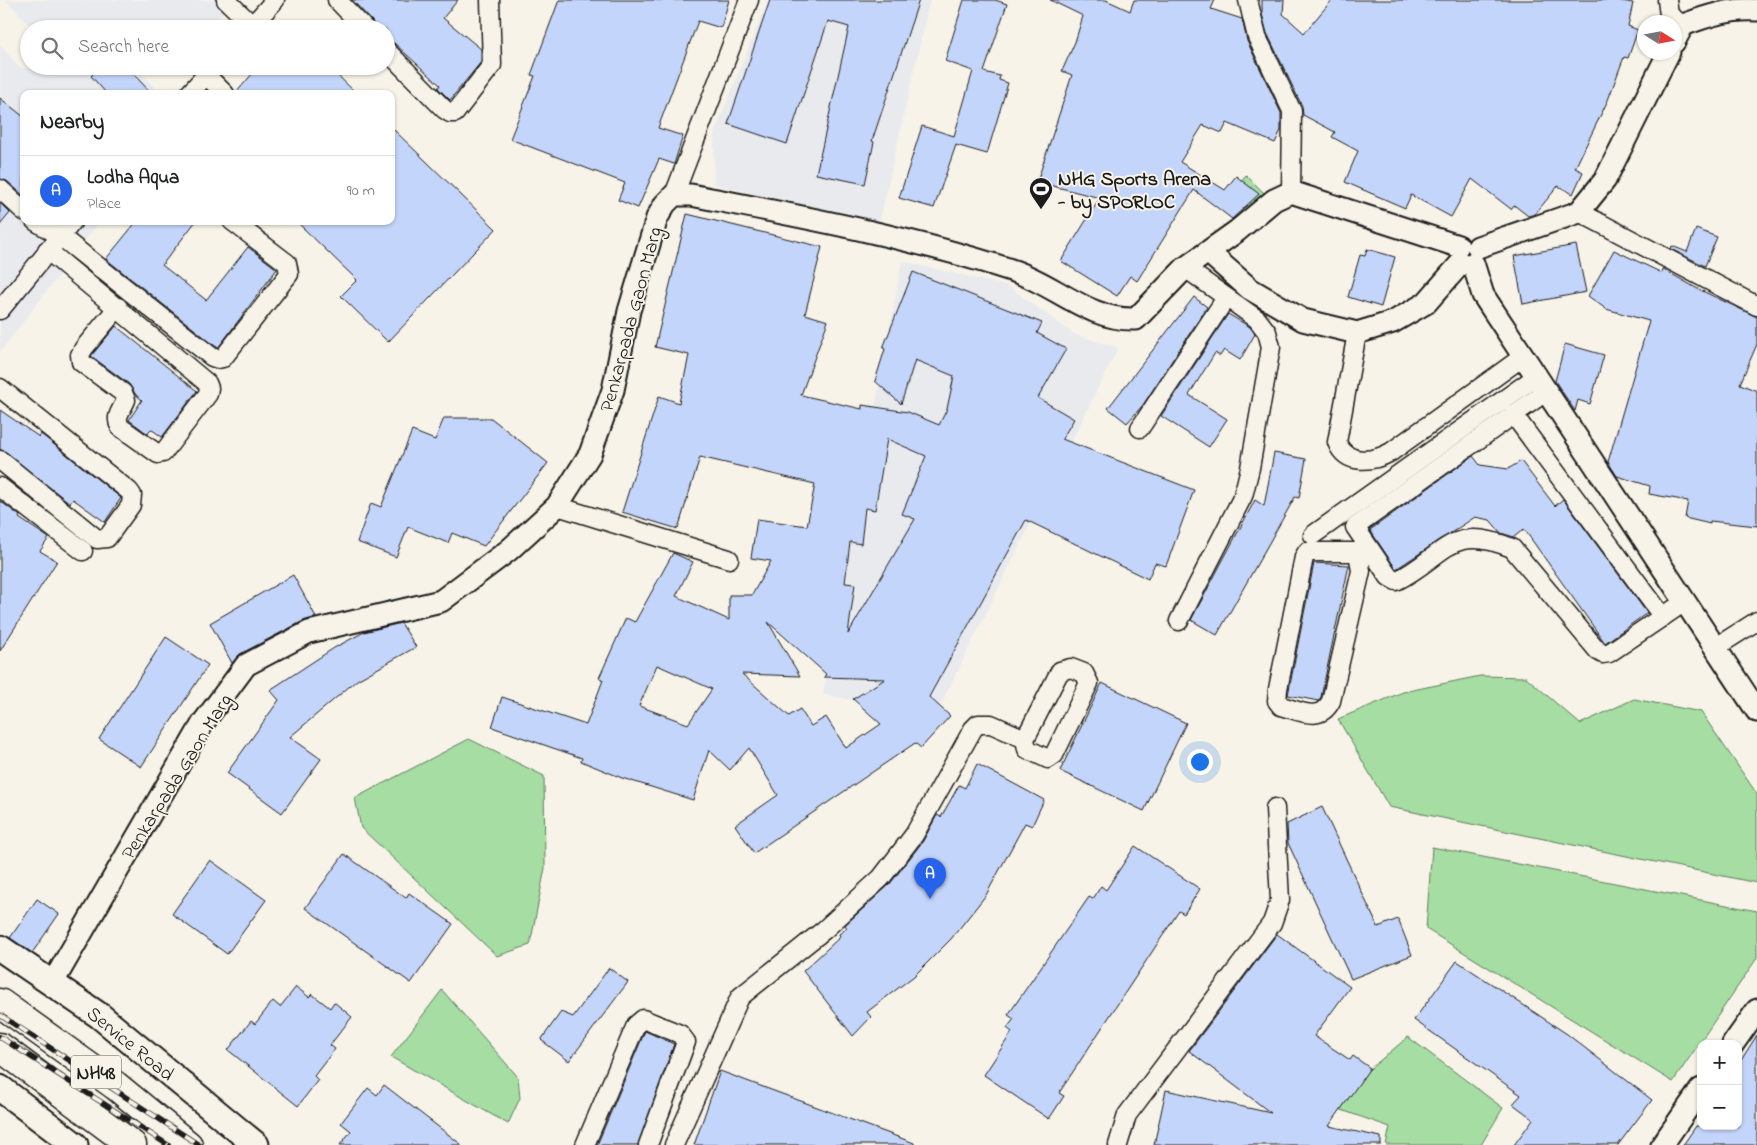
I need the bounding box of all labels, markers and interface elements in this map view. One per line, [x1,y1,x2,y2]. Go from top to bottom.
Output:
north arrow [1637,15,1682,60]
search box [20,20,395,75]
icon: search [38,34,66,62]
text: Search here [78,34,169,61]
text: Nearby [40,108,104,138]
text: Lodha Aqua [87,165,179,192]
place label: NHG Sports Arena - by SPORLOC [1057,166,1211,219]
sports icon: NHG Sports Arena - by SPORLOC [1028,176,1054,210]
text: A [51,179,61,203]
text: 90 m [347,179,375,203]
text: Place [87,192,121,216]
street label: Penkarpada Gaon Marg [594,224,672,416]
street label: Penkarpada Gaon Marg [115,689,242,866]
your location [1187,749,1213,775]
pin: A [914,858,946,899]
street label: Service Road [79,1000,180,1089]
map controls [1697,1040,1742,1130]
button: + [1697,1040,1742,1085]
road number: NH48 [71,1056,121,1088]
button: − [1697,1085,1742,1130]

